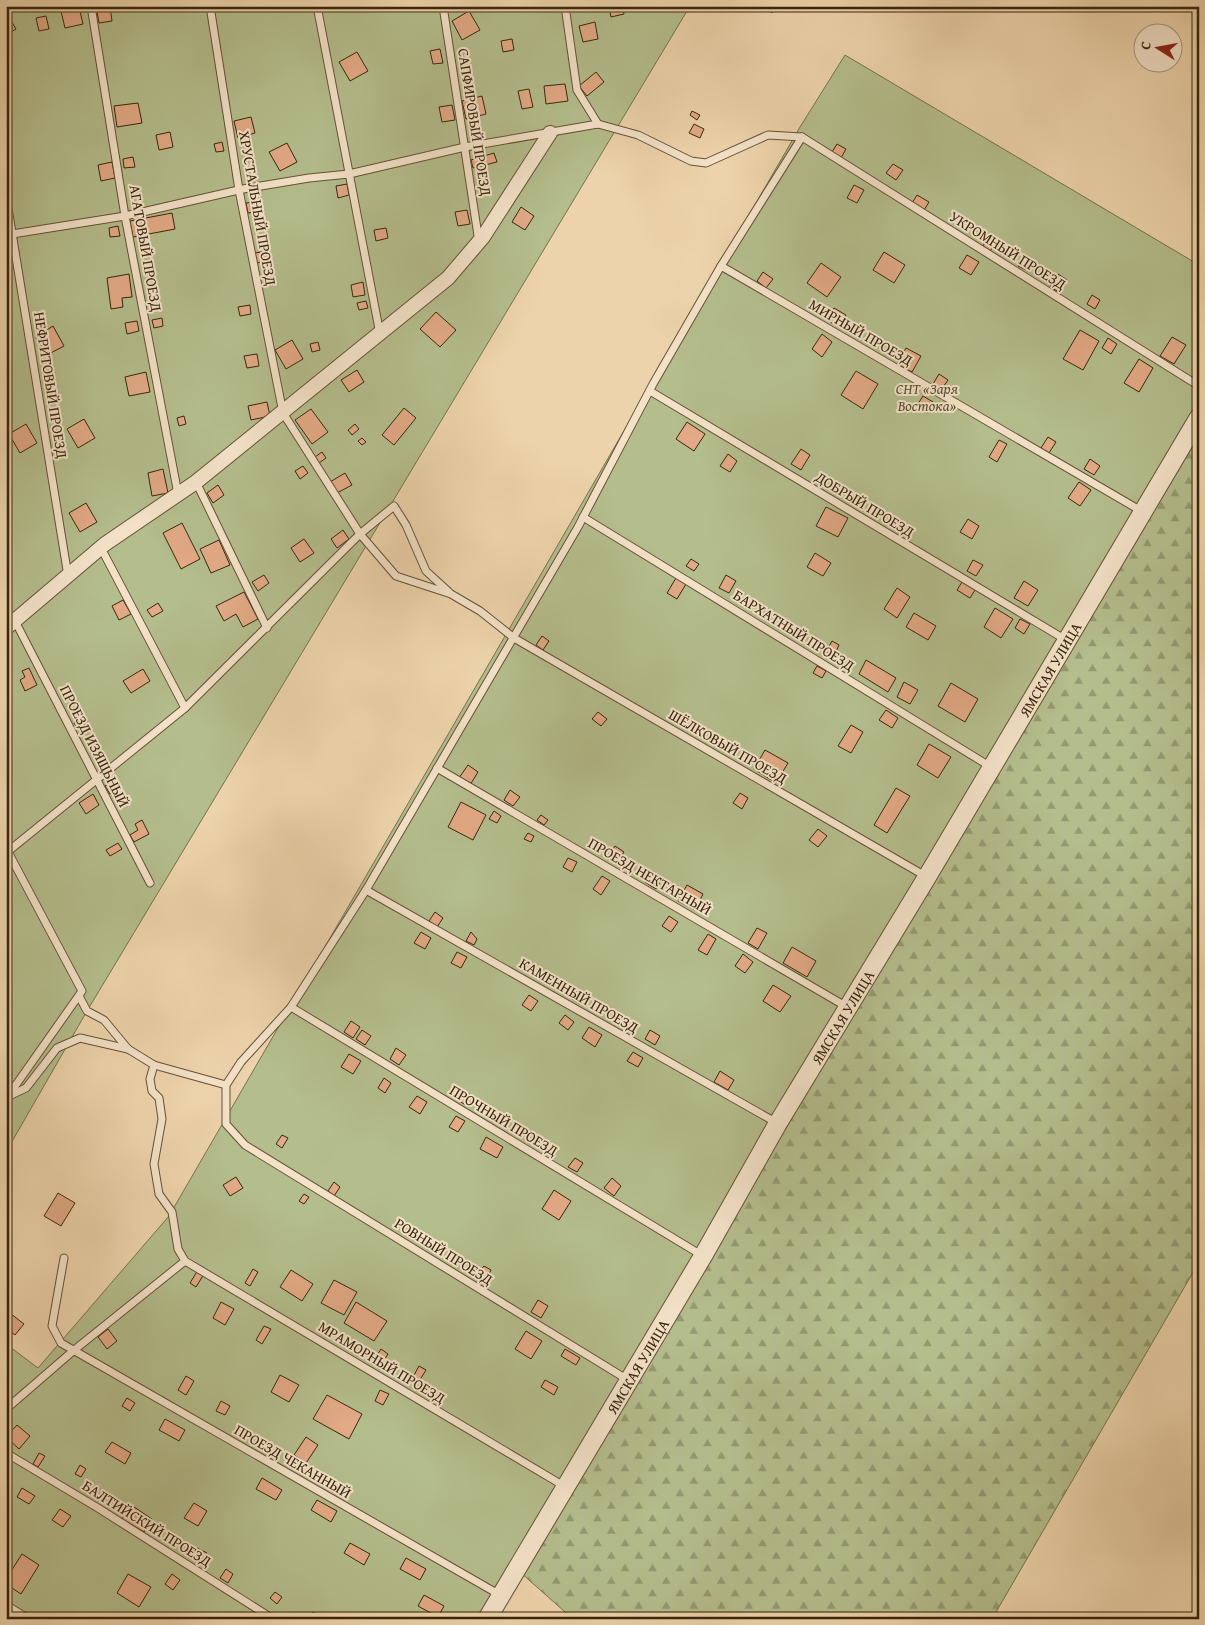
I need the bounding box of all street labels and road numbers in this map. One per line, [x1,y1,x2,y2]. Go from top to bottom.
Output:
street label: САПФИРОВЫЙ ПРОЕЗД [453,47,497,198]
street label: ХРУСТАЛЬНЫЙ ПРОЕЗД [234,129,282,287]
street label: АГАТОВЫЙ ПРОЕЗД [125,183,168,313]
street label: УКРОМНЫЙ ПРОЕЗД [946,206,1071,295]
street label: МИРНЫЙ ПРОЕЗД [805,294,917,370]
street label: НЕФРИТОВЫЙ ПРОЕЗД [29,310,73,460]
street label: ДОБРЫЙ ПРОЕЗД [811,466,919,542]
street label: БАРХАТНЫЙ ПРОЕЗД [729,584,859,676]
street label: ЯМСКАЯ УЛИЦА [1013,618,1086,721]
street label: ПРОЕЗД ИЗЯЩЬНЫЙ [55,681,135,811]
street label: ШЁЛКОВЫЙ ПРОЕЗД [665,704,791,789]
street label: ПРОЕЗД НЕКТАРНЫЙ [585,832,715,920]
street label: КАМЕННЫЙ ПРОЕЗД [516,952,643,1038]
street label: ЯМСКАЯ УЛИЦА [805,966,879,1069]
street label: ПРОЧНЫЙ ПРОЕЗД [446,1079,562,1161]
street label: РОВНЫЙ ПРОЕЗД [391,1212,498,1290]
street label: ЯМСКАЯ УЛИЦА [601,1315,674,1418]
street label: МРАМОРНЫЙ ПРОЕЗД [315,1316,450,1408]
street label: ПРОЕЗД ЧЕКАННЫЙ [231,1419,355,1503]
street label: БАЛТИЙСКИЙ ПРОЕЗД [79,1475,216,1571]

